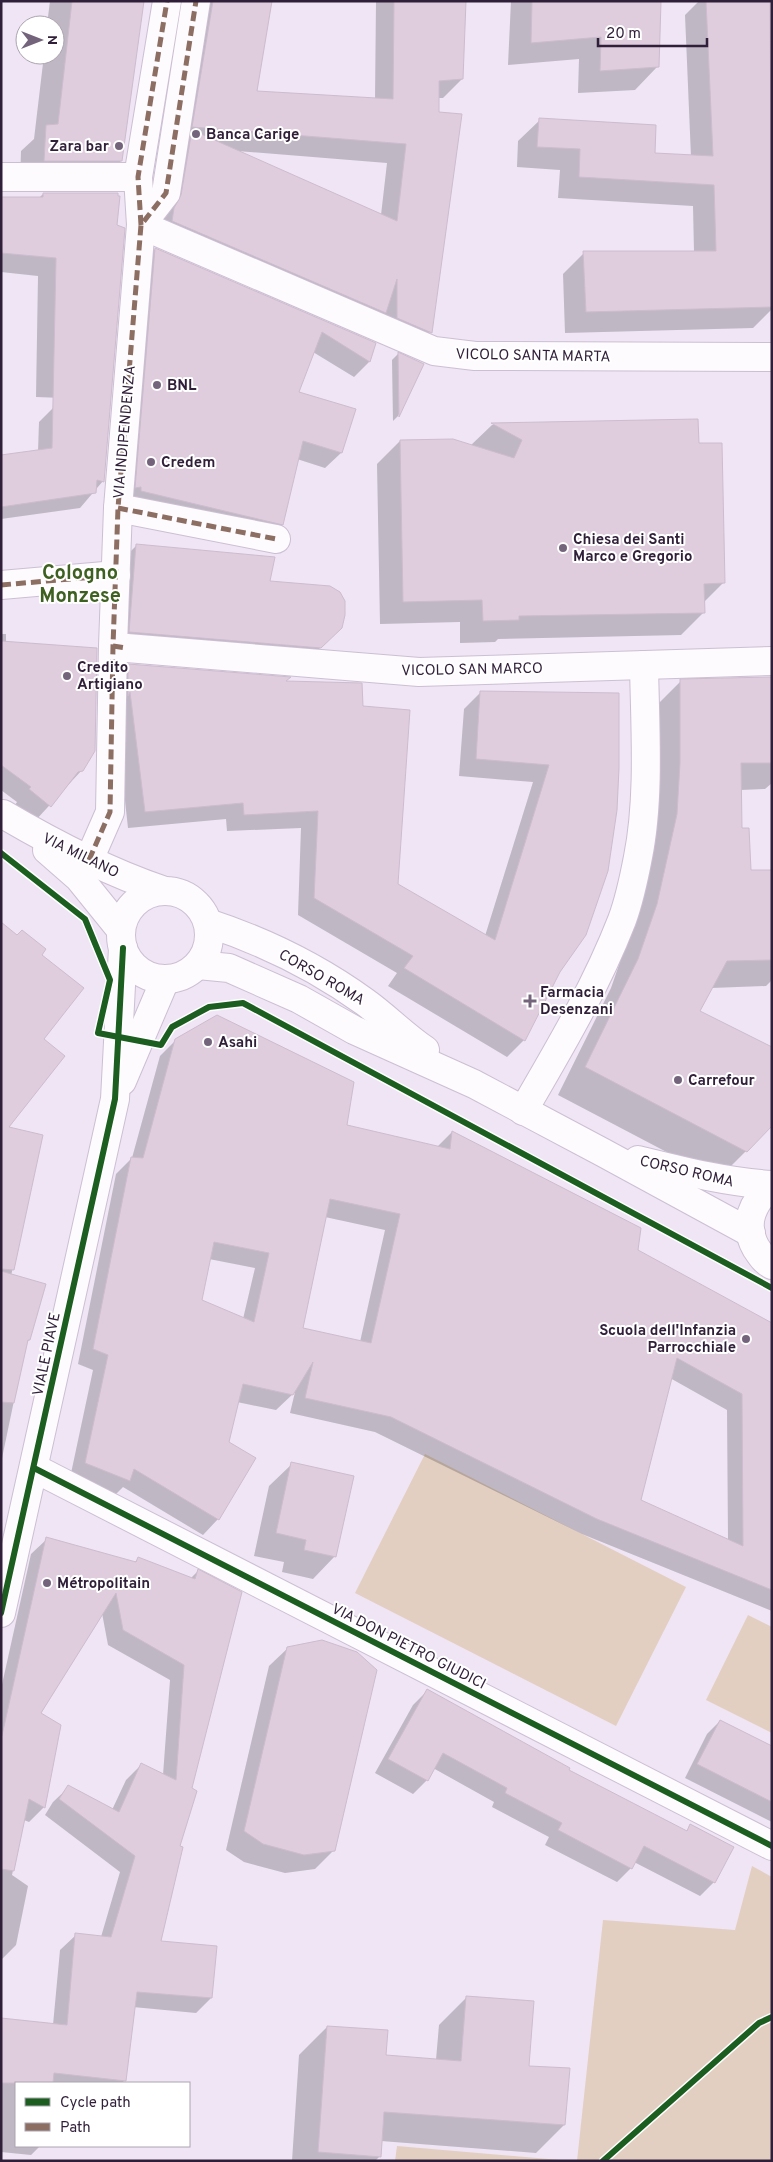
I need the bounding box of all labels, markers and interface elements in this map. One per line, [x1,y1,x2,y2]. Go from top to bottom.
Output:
north arrow [15,15,65,65]
scale bar [598,15,707,47]
text: 20 m [606,25,641,44]
text: N [43,35,60,45]
place label: Banca Carige [206,126,299,145]
marker: Banca Carige [190,128,202,140]
place label: Zara bar [49,138,110,157]
marker: Zara bar [113,140,125,152]
street label: VICOLO SANTA MARTA [455,346,611,367]
street label: VIA INDIPENDENZA [110,365,141,500]
place label: BNL [167,377,197,396]
marker: BNL [151,379,163,391]
place label: Credem [161,454,215,473]
marker: Credem [145,456,157,468]
place label: Chiesa dei Santi Marco e Gregorio [573,531,692,567]
marker: Chiesa dei Santi Marco e Gregorio [557,542,569,554]
district label: Cologno Monzese [39,561,121,610]
place label: Credito Artigiano [77,659,143,695]
street label: VICOLO SAN MARCO [401,660,543,681]
marker: Credito Artigiano [61,670,73,682]
street label: VIA MILANO [39,830,122,883]
street label: CORSO ROMA [275,946,368,1011]
place label: Farmacia Desenzani [540,984,613,1020]
marker: Farmacia Desenzani [524,995,536,1007]
place label: Asahi [218,1034,257,1053]
marker: Asahi [202,1036,214,1048]
place label: Carrefour [688,1072,756,1091]
marker: Carrefour [672,1074,684,1086]
street label: CORSO ROMA [638,1152,736,1193]
street label: VIALE PIAVE [29,1311,66,1398]
place label: Scuola dell'Infanzia Parrocchiale [599,1322,736,1358]
marker: Scuola dell'Infanzia Parrocchiale [740,1333,752,1345]
place label: Métropolitain [57,1575,150,1594]
marker: Métropolitain [41,1577,53,1589]
street label: VIA DON PIETRO GIUDICI [328,1600,489,1695]
legend [15,2082,190,2147]
text: Cycle path [60,2094,131,2113]
text: Path [60,2119,91,2138]

